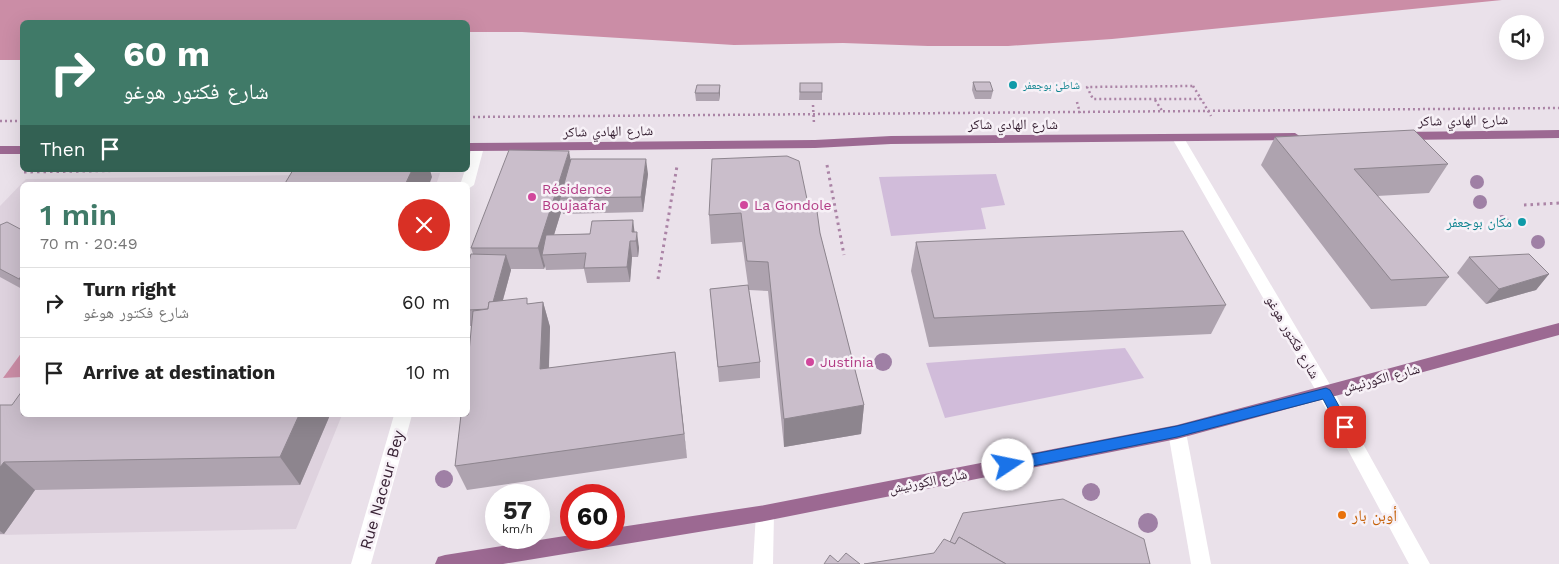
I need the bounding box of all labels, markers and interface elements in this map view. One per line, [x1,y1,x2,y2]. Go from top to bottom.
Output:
map controls [1499,15,1544,60]
button: sound [1499,15,1544,60]
text: 60 m [123,33,210,75]
icon: right [40,40,105,105]
text: شارع فكتور هوغو [123,79,269,104]
marker: شاطئ بوجعفر [1007,79,1019,91]
place label: شاطئ بوجعفر [1022,79,1080,92]
street label: شارع الهادي شاكر [1417,111,1508,132]
street label: شارع الهادي شاكر [967,116,1058,136]
street label: شارع الهادي شاكر [562,122,653,143]
icon: arrive [96,135,124,163]
text: Then [40,138,86,161]
place label: Résidence Boujaafar [542,181,612,213]
marker: Résidence Boujaafar [526,191,538,203]
text: 1 min [40,197,117,232]
place label: La Gondole [754,197,832,213]
button: close [398,199,450,251]
marker: La Gondole [738,199,750,211]
place label: مكان بوجعفر [1445,214,1512,231]
marker: مكان بوجعفر [1516,216,1528,228]
text: 70 m · 20:49 [40,234,138,253]
text: Turn right [83,278,176,301]
icon: right [40,289,68,317]
text: 60 m [402,291,450,314]
street label: شارع فكتور هوغو [1261,293,1323,382]
text: شارع فكتور هوغو [83,303,189,322]
place label: Justinia [820,354,874,370]
marker: Justinia [804,356,816,368]
icon: arrive [40,359,68,387]
street label: شارع الكورنيش [1341,360,1422,398]
text: Arrive at destination [83,361,275,384]
text: 10 m [406,361,450,384]
pin [1324,406,1366,448]
icon: arrive [1331,413,1359,441]
street label: Rue Naceur Bey [356,428,408,552]
position arrow [981,438,1033,490]
street label: شارع الكورنيش [888,466,969,498]
speed limit sign: 60 [560,484,625,549]
text: 57 [503,496,532,525]
place label: أوبن بار [1351,506,1397,526]
marker: أوبن بار [1336,509,1348,521]
text: km/h [502,522,533,536]

